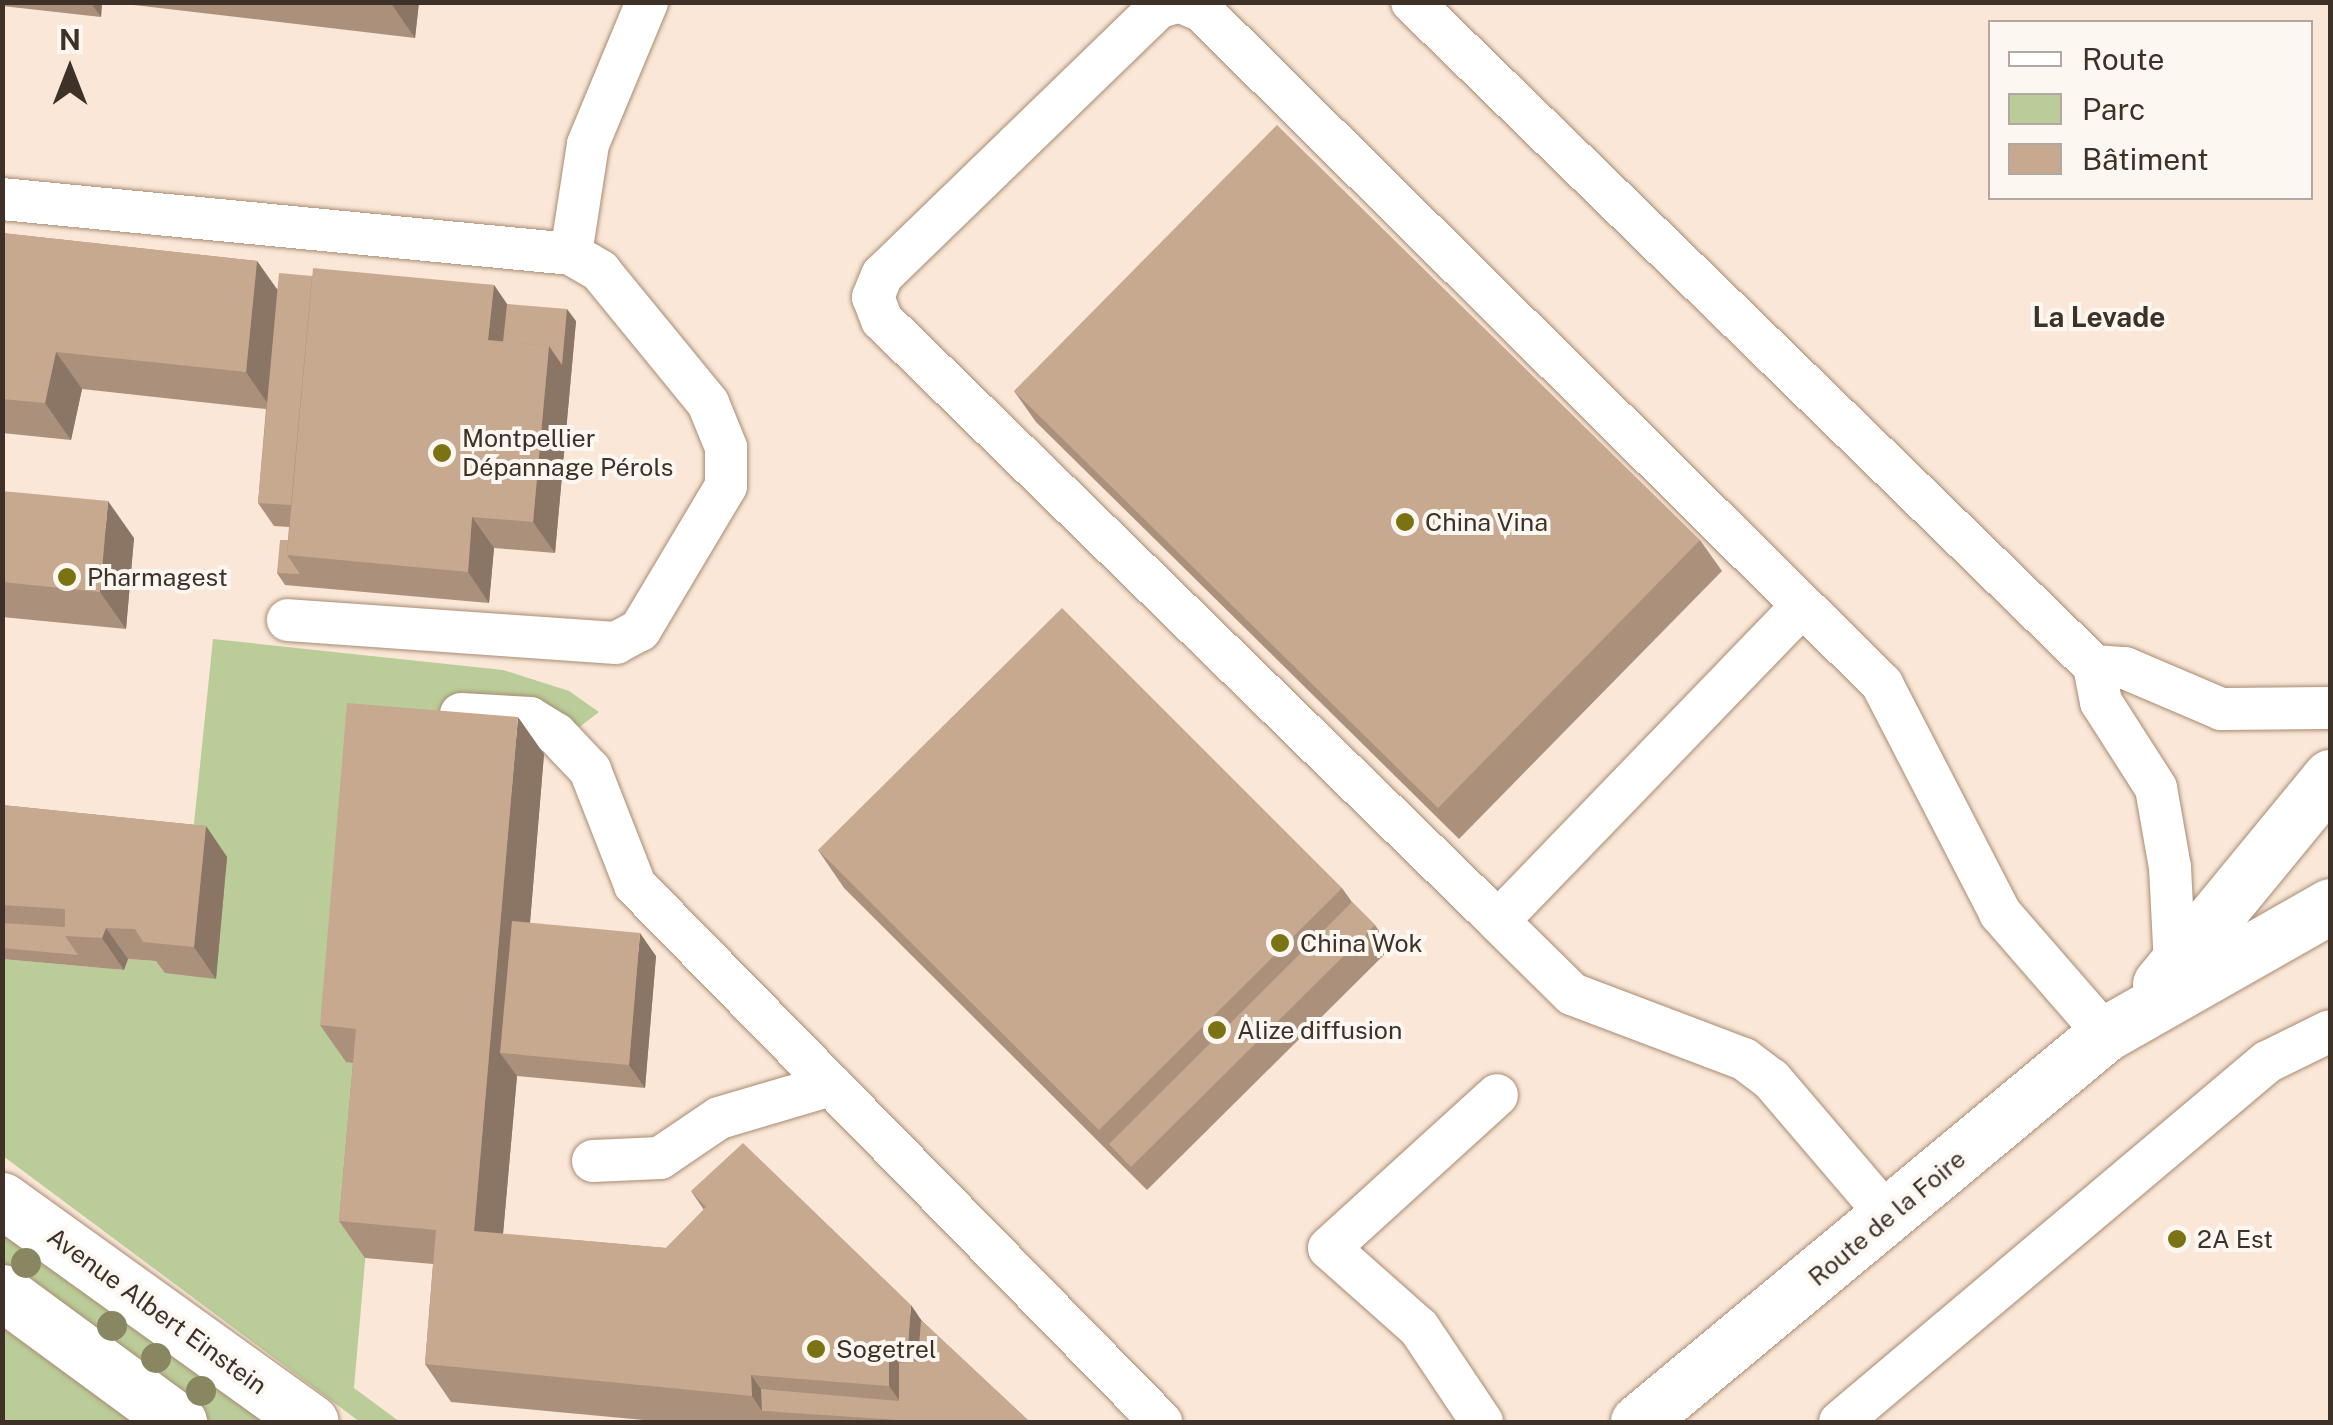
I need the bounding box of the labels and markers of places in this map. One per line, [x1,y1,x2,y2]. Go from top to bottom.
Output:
place label: Montpellier Dépannage Pérols [462,424,673,483]
marker: Montpellier Dépannage Pérols [431,442,453,464]
place label: China Vina [1425,507,1549,537]
marker: China Vina [1394,511,1416,533]
place label: Pharmagest [87,562,228,592]
marker: Pharmagest [56,566,78,588]
place label: China Wok [1300,928,1423,958]
marker: China Wok [1269,932,1291,954]
place label: Alize diffusion [1237,1015,1403,1045]
marker: Alize diffusion [1206,1019,1228,1041]
place label: 2A Est [2197,1224,2273,1254]
marker: 2A Est [2166,1228,2188,1250]
place label: Sogetrel [836,1334,937,1364]
marker: Sogetrel [805,1338,827,1360]

